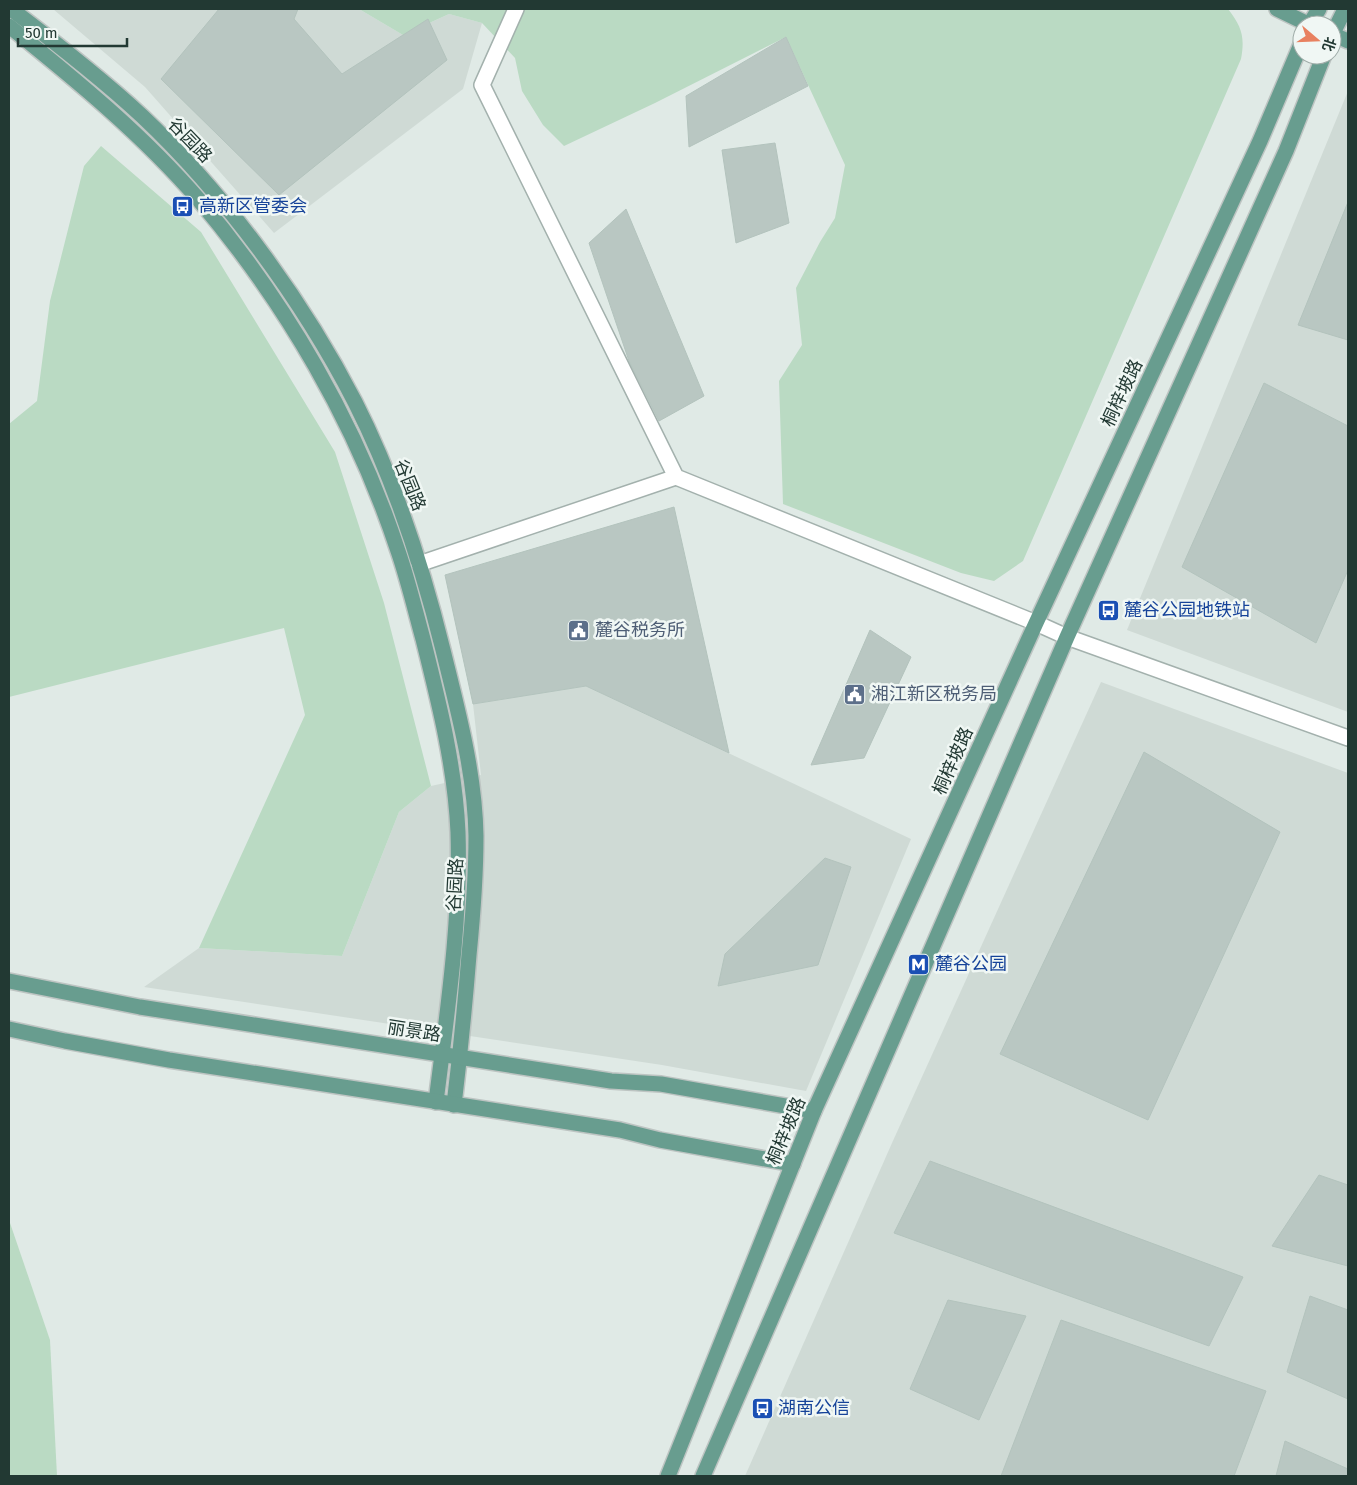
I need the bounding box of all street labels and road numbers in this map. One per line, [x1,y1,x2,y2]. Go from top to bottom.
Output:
street label: 谷园路 [163,113,217,167]
street label: 桐梓坡路 [1097,356,1147,430]
street label: 谷园路 [390,456,430,514]
street label: 桐梓坡路 [928,724,978,798]
street label: 谷园路 [443,857,467,913]
street label: 丽景路 [386,1016,442,1046]
street label: 桐梓坡路 [762,1094,810,1168]

